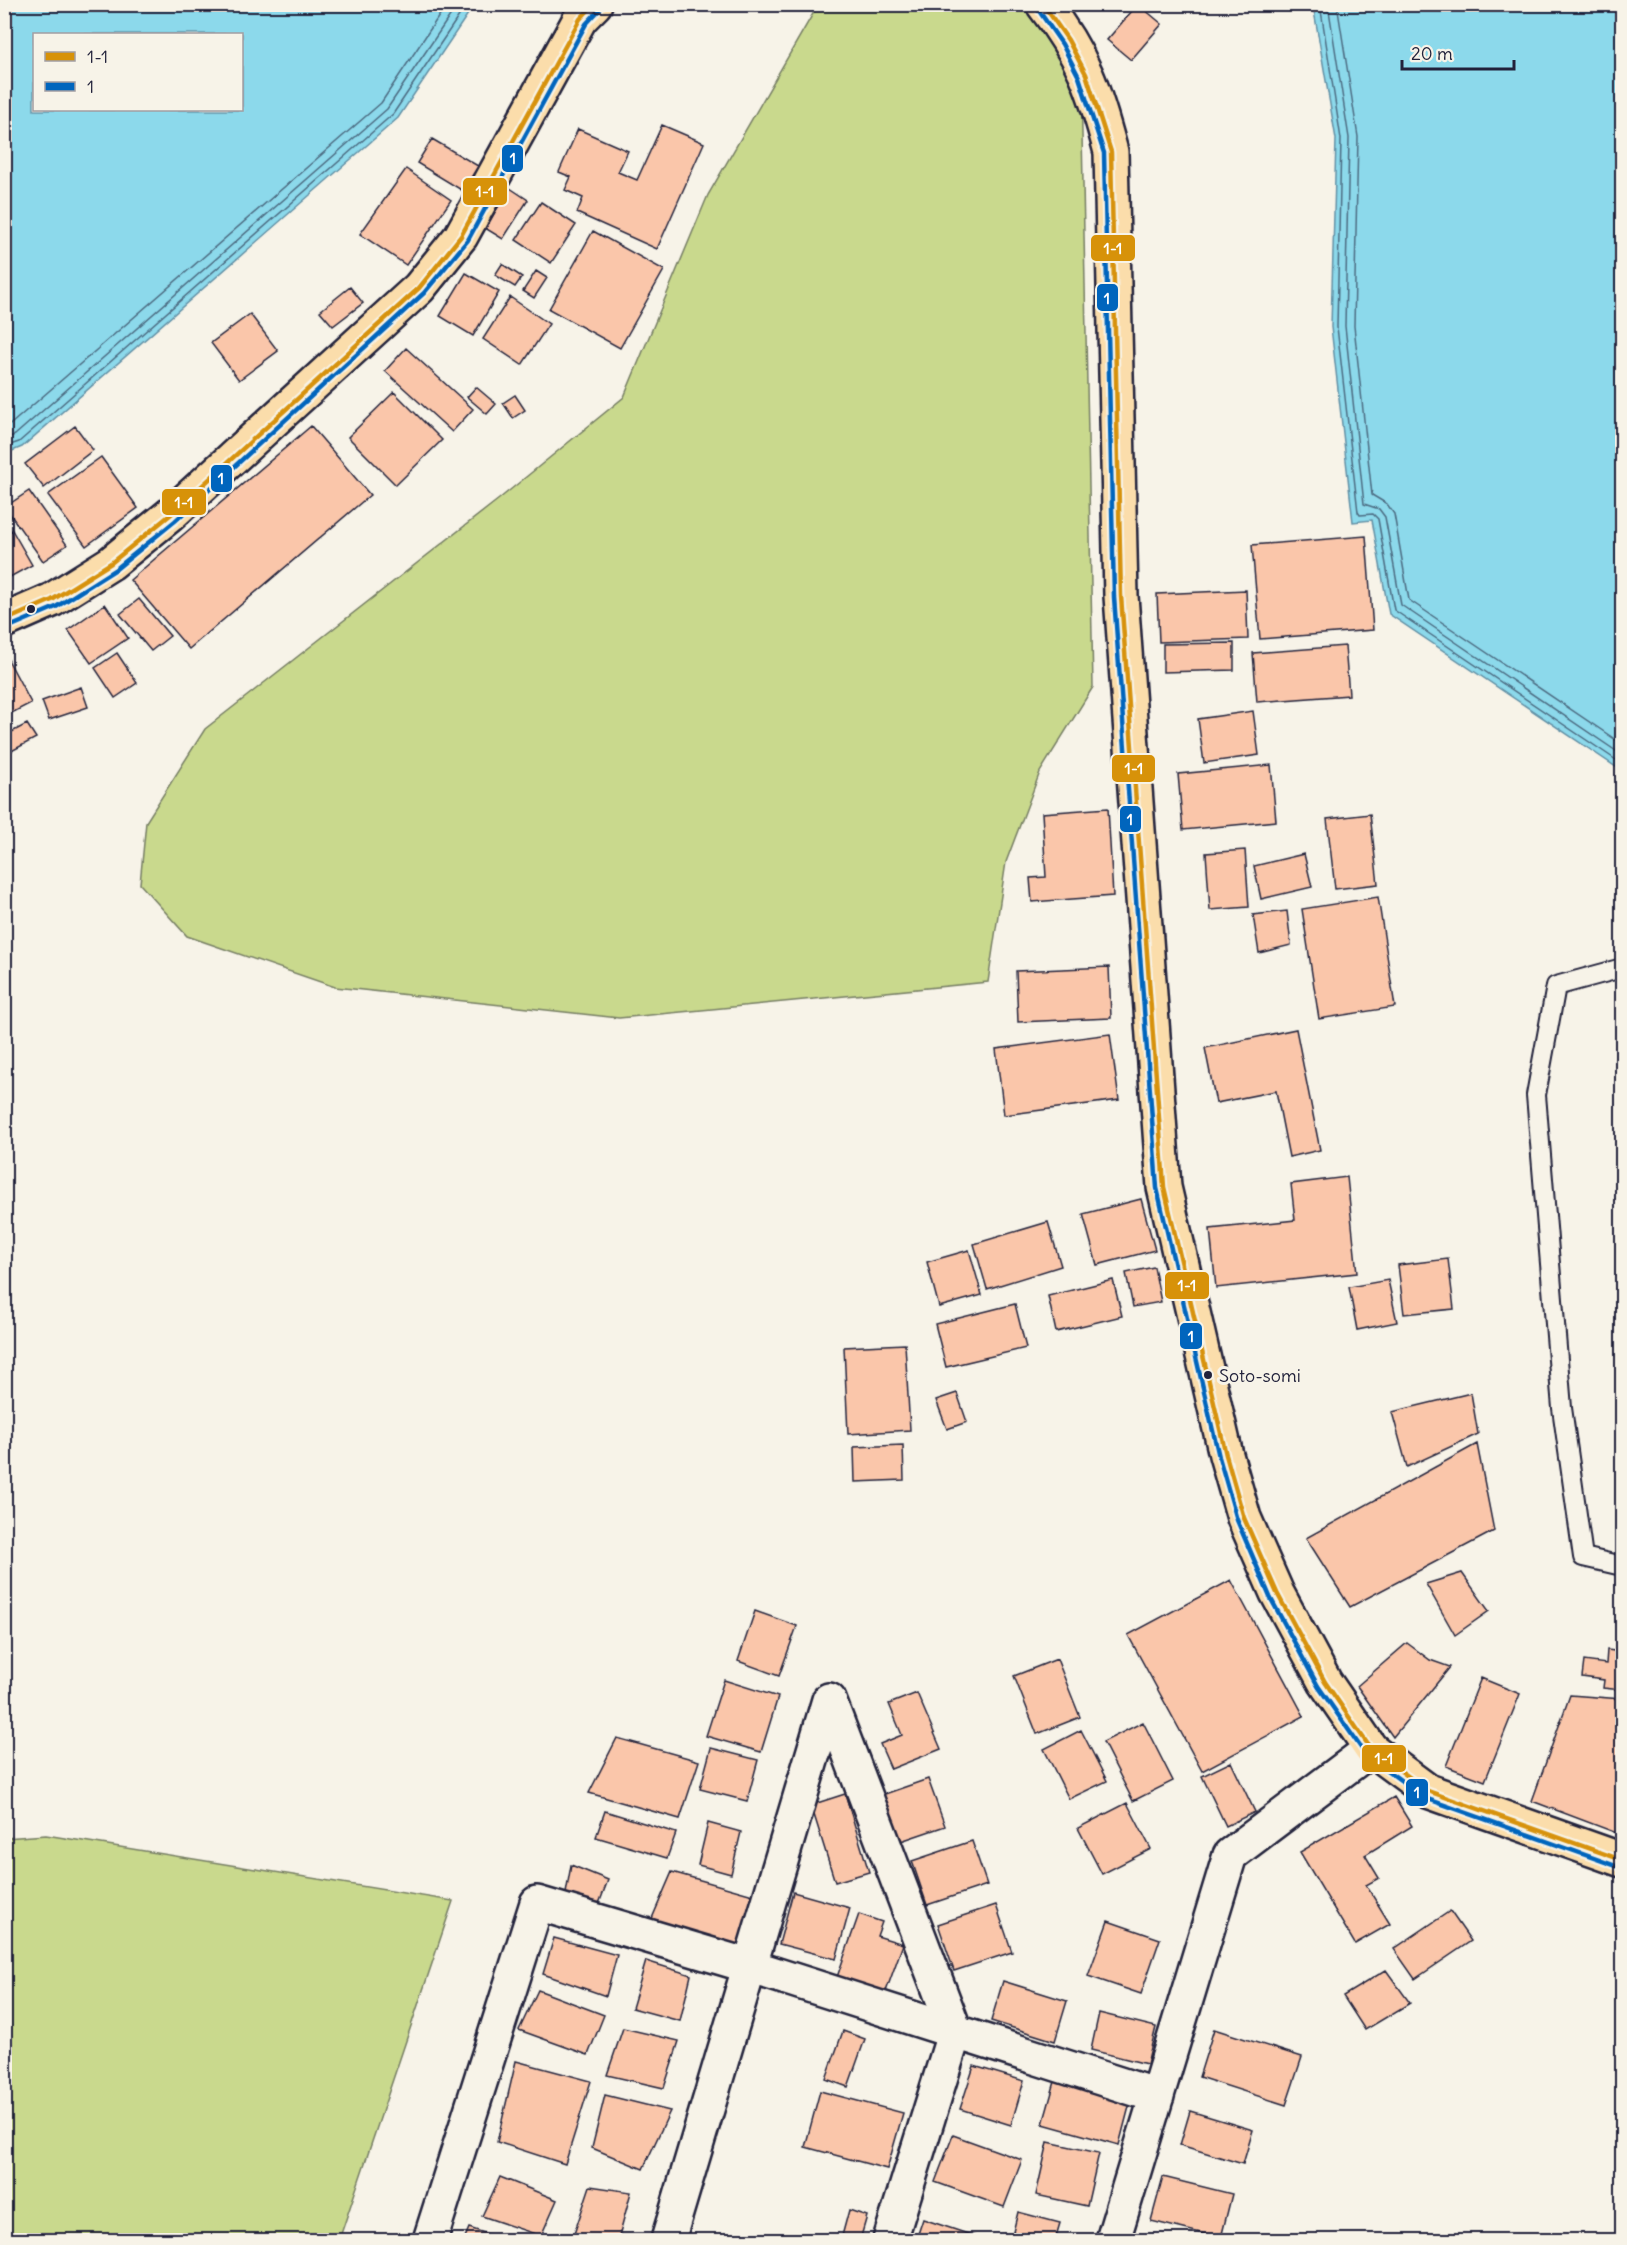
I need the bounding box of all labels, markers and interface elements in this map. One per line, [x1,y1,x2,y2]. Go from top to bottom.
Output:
legend [33,33,243,111]
scale bar [1402,33,1514,71]
text: 20 m [1411,42,1453,65]
text: 1-1 [87,45,108,68]
text: 1 [87,75,94,98]
line badge: 1 [501,144,524,173]
text: 1 [510,148,516,168]
line badge: 1-1 [462,177,508,206]
text: 1-1 [476,181,494,201]
line badge: 1-1 [1090,234,1136,262]
text: 1-1 [1104,238,1122,258]
line badge: 1 [1096,283,1119,312]
text: 1 [1104,288,1110,308]
line badge: 1 [210,464,233,493]
text: 1 [218,468,224,488]
line badge: 1-1 [161,488,207,516]
text: 1-1 [175,492,193,512]
unlabelled marker [25,603,37,615]
line badge: 1-1 [1111,754,1156,783]
text: 1-1 [1125,758,1143,778]
line badge: 1 [1119,805,1142,833]
text: 1 [1127,809,1133,829]
line badge: 1-1 [1164,1271,1210,1300]
text: 1-1 [1178,1275,1196,1295]
line badge: 1 [1179,1322,1203,1350]
text: 1 [1188,1326,1194,1346]
place label: Soto-somi [1219,1364,1301,1387]
marker: Soto-somi [1202,1369,1214,1381]
line badge: 1-1 [1361,1744,1407,1773]
text: 1-1 [1375,1748,1393,1768]
line badge: 1 [1405,1778,1429,1807]
text: 1 [1414,1782,1420,1802]

